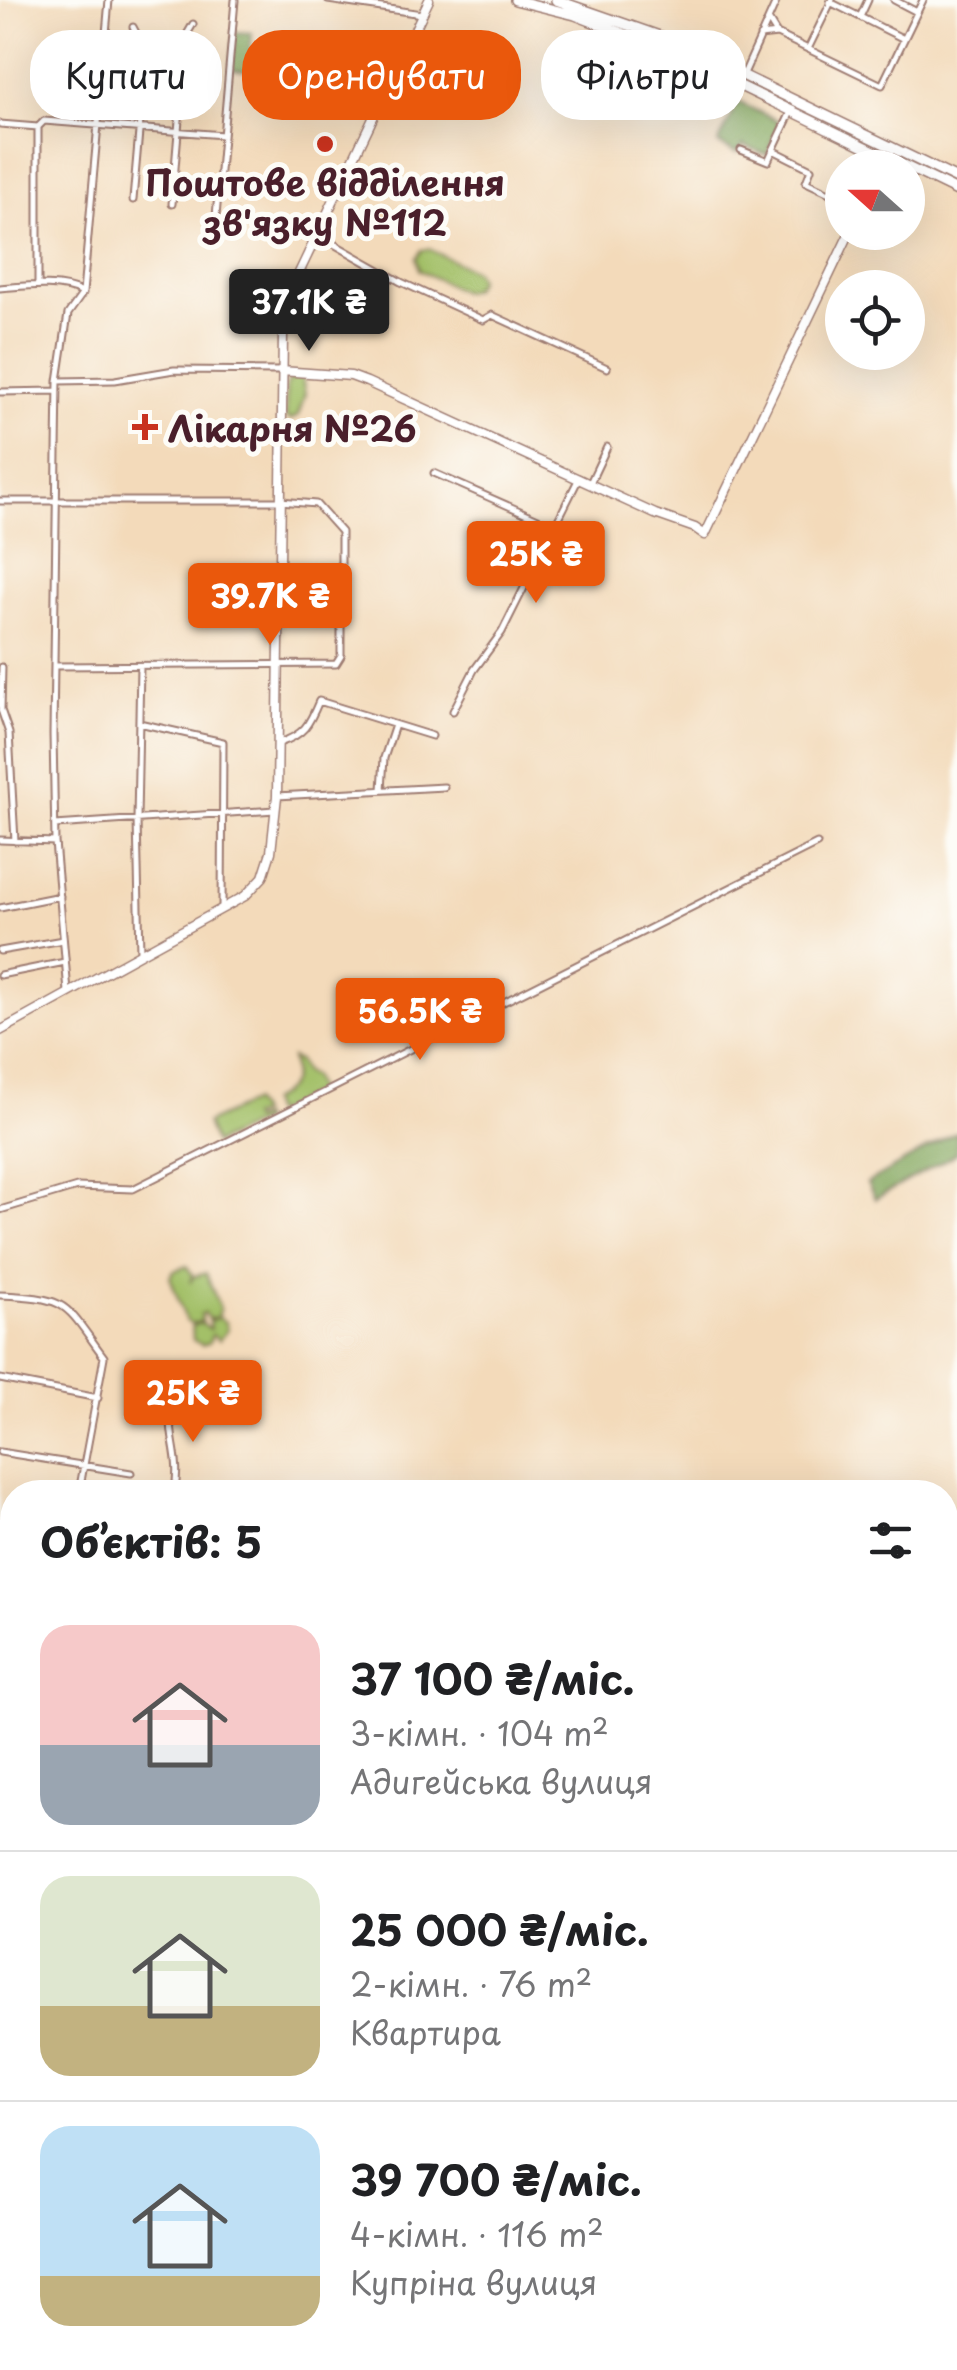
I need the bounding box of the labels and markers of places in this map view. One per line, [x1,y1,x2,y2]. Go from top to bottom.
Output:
marker: Поштове відділення зв'язку №112 [314,133,336,155]
place label: Поштове відділення зв'язку №112 [145,155,505,248]
pin: 37.1K ₴ [217,269,401,354]
place label: Лікарня №26 [168,401,416,454]
marker: Лікарня №26 [132,414,158,440]
pin: 25K ₴ [466,521,606,606]
pin: 39.7K ₴ [178,563,362,648]
pin: 56.5K ₴ [328,978,512,1063]
pin: 25K ₴ [123,1360,263,1445]

